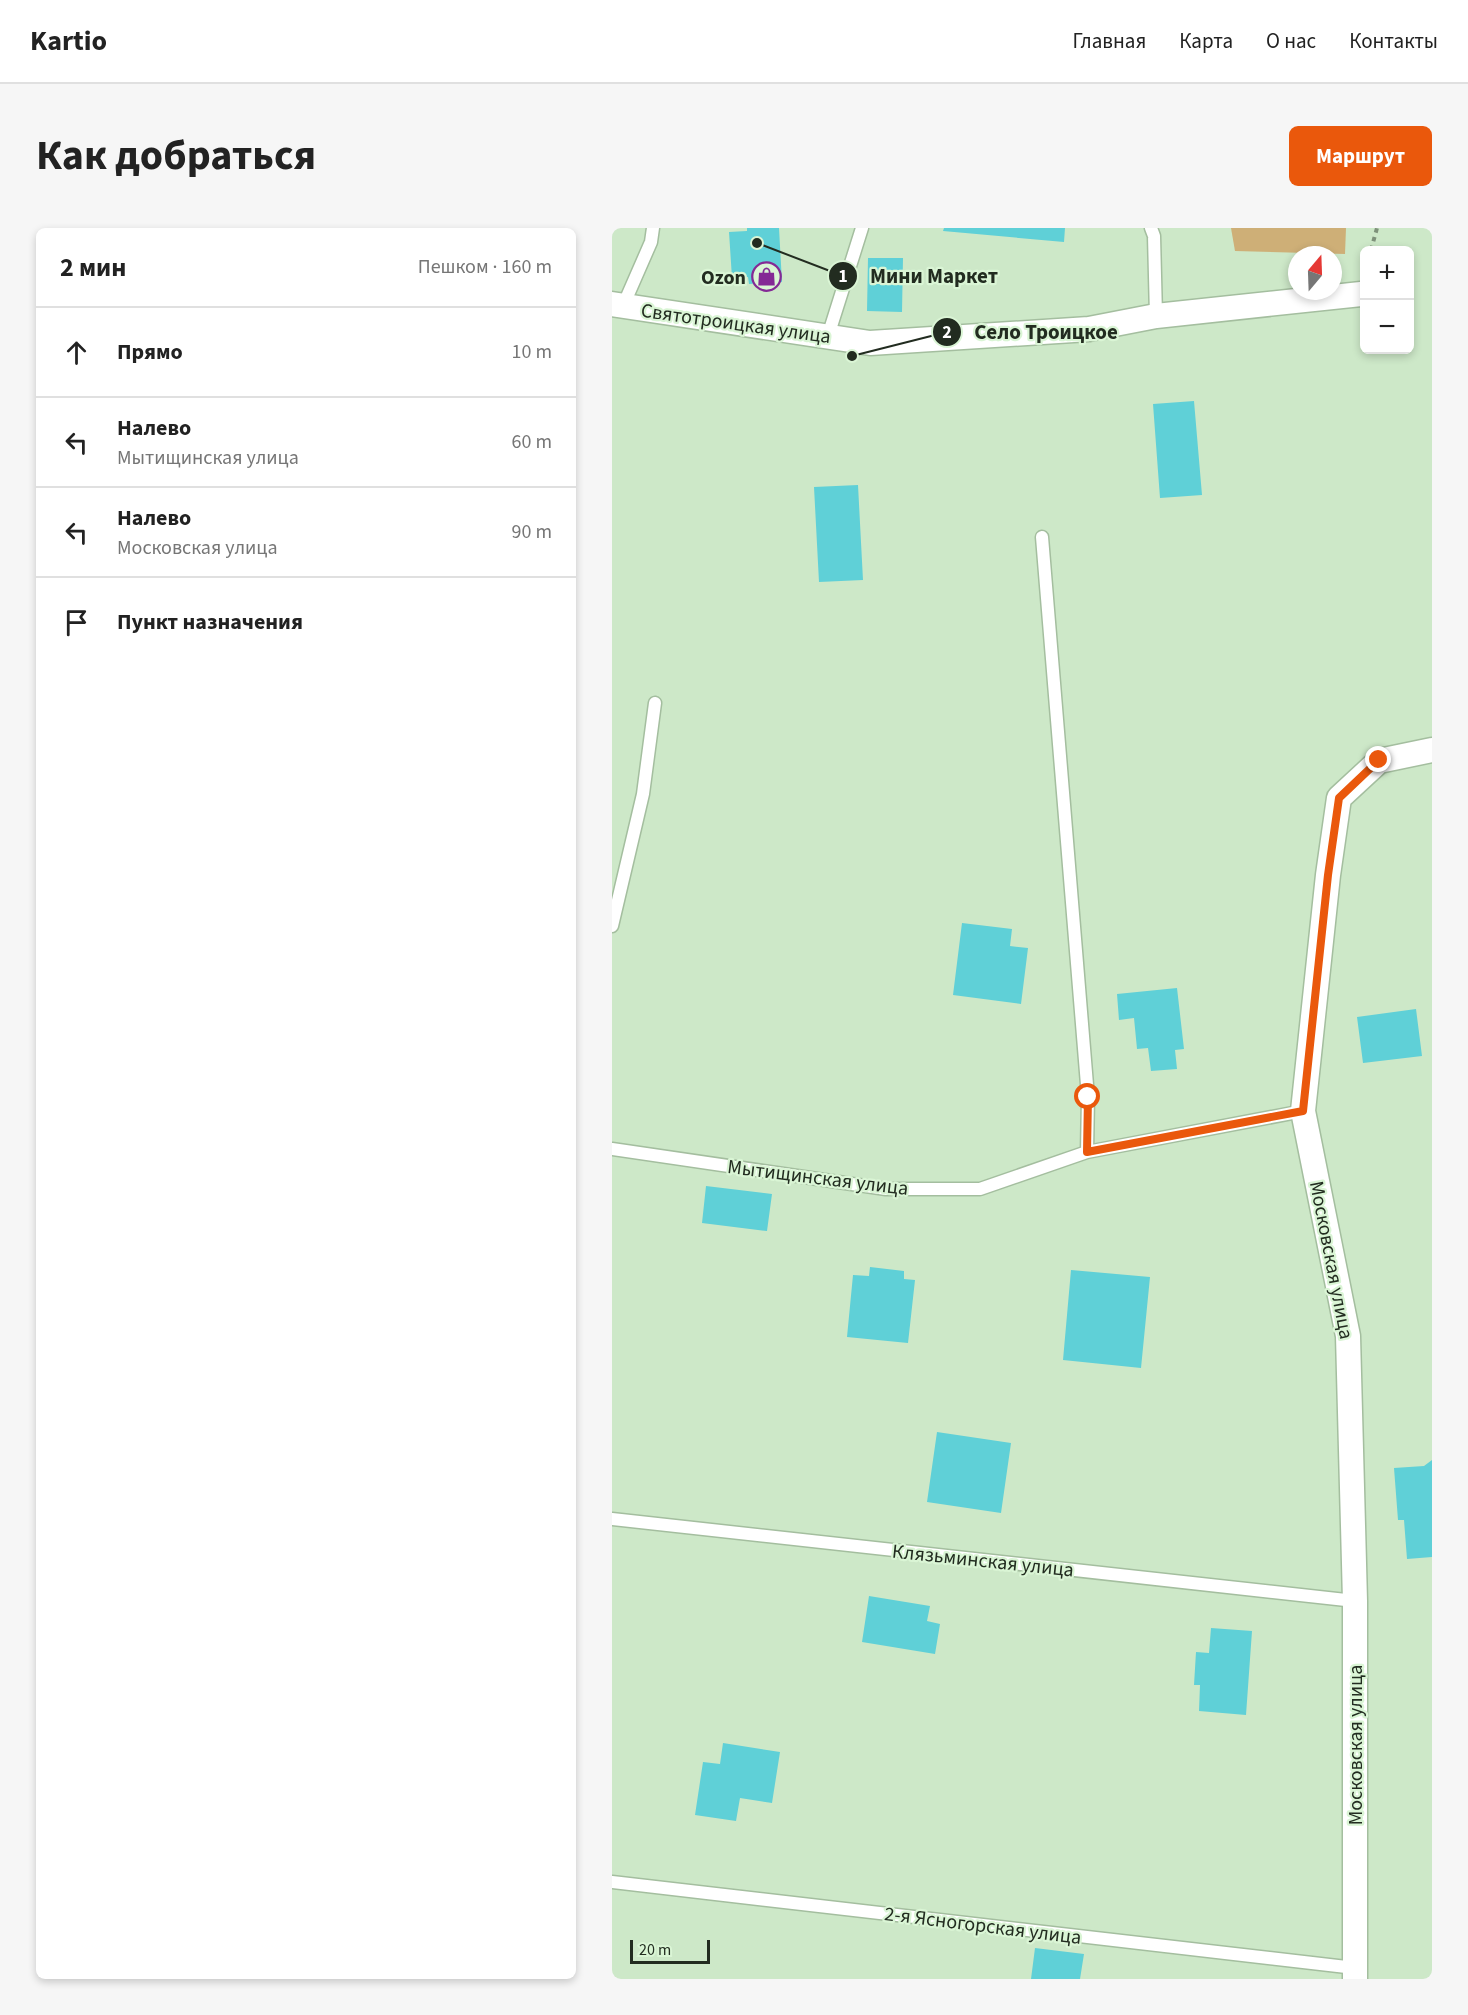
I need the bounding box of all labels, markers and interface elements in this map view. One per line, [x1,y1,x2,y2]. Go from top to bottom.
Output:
text: Kartio [30,21,107,61]
text: Главная [1073,26,1146,56]
text: Карта [1179,26,1233,56]
text: О нас [1266,26,1316,56]
text: Контакты [1349,26,1438,56]
text: Как добраться [36,126,316,186]
button: Маршрут [1289,126,1432,186]
north arrow [1288,246,1342,300]
map controls [1360,246,1414,354]
button: + [1360,246,1414,300]
text: 2 мин [60,249,126,286]
text: Пешком · 160 m [418,253,552,281]
callout: Мини Маркет [828,256,1010,295]
shop icon: Ozon [751,261,783,293]
text: Мини Маркет [870,261,998,291]
place label: Ozon [701,264,746,292]
text: 1 [838,264,848,289]
street label: Святотроицкая улица [639,297,833,351]
button: − [1360,300,1414,354]
callout: Село Троицкое [932,313,1130,352]
text: Село Троицкое [974,317,1118,347]
text: 2 [942,320,952,345]
icon: ahead [60,336,93,369]
text: Прямо [117,336,183,368]
text: 10 m [512,338,552,366]
text: Налево [117,412,191,444]
icon: left [60,426,93,459]
text: 60 m [512,428,552,456]
text: Мытищинская улица [117,444,299,472]
text: Налево [117,502,191,534]
icon: left [60,516,93,549]
text: 90 m [512,518,552,546]
text: Московская улица [117,534,278,562]
icon: arrive [60,606,93,639]
text: Пункт назначения [117,606,303,638]
route end [1365,746,1391,772]
route start [1074,1083,1100,1109]
street label: Мытищинская улица [726,1153,910,1203]
street label: Московская улица [1302,1179,1360,1342]
street label: Клязьминская улица [891,1538,1075,1584]
street label: Московская улица [1342,1665,1370,1825]
street label: 2-я Ясногорская улица [883,1900,1083,1952]
scale bar [630,1937,710,1964]
text: 20 m [639,1939,671,1961]

